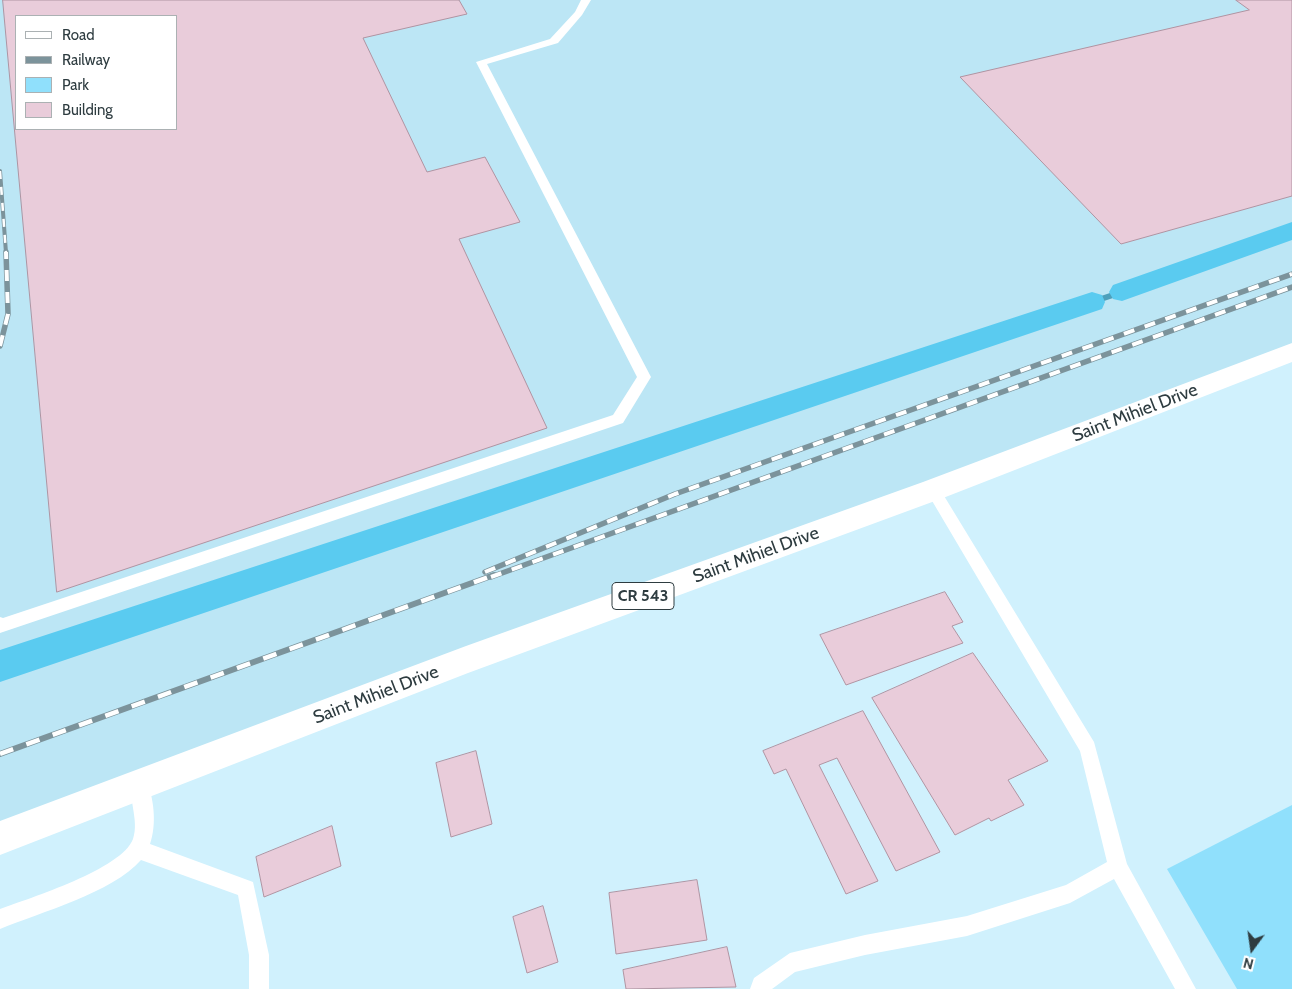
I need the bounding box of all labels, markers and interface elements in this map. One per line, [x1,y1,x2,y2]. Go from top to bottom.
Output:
legend [15,15,178,130]
text: Road [62,26,95,44]
text: Railway [62,51,110,69]
text: Park [62,76,89,94]
text: Building [62,101,113,119]
street label: Saint Mihiel Drive [1069,379,1201,447]
street label: Saint Mihiel Drive [690,522,822,588]
road number: CR 543 [612,582,674,610]
street label: Saint Mihiel Drive [310,661,442,729]
north arrow [1227,924,1277,974]
text: N [1241,954,1255,973]

